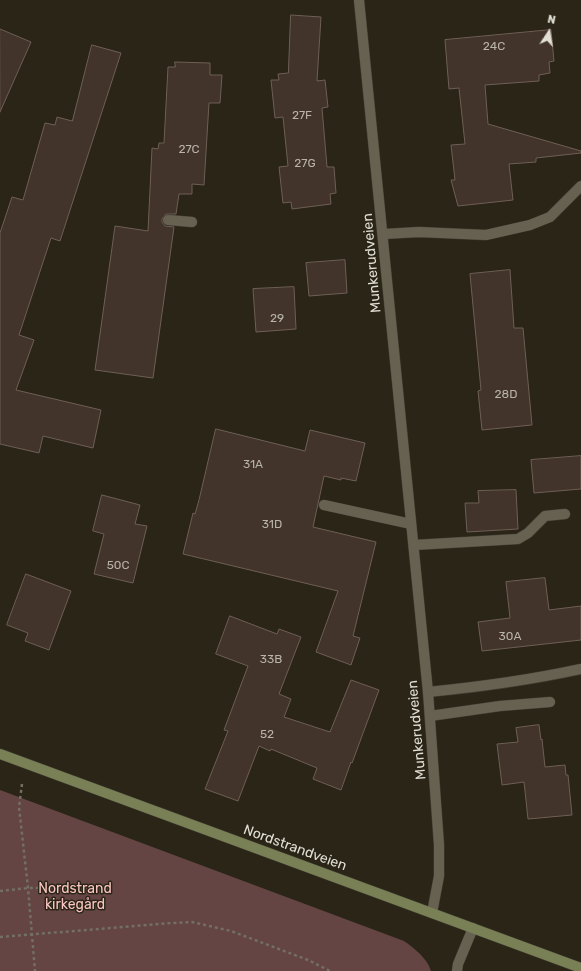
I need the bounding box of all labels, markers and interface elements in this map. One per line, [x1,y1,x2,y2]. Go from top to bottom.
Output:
north arrow [529,12,569,52]
text: N [546,13,557,27]
house number: 24C [483,40,505,54]
house number: 27F [292,109,312,123]
house number: 27C [178,143,200,157]
house number: 27G [294,157,316,171]
street label: Munkerudveien [359,213,385,313]
house number: 29 [270,312,284,326]
house number: 28D [495,388,517,402]
house number: 31A [243,458,263,472]
house number: 31D [262,518,282,532]
house number: 50C [107,559,129,573]
house number: 30A [499,630,521,644]
house number: 33B [260,653,282,667]
street label: Munkerudveien [404,680,430,780]
house number: 52 [260,728,274,742]
street label: Nordstrandveien [241,822,349,874]
park label: Nordstrand kirkegård [38,881,112,914]

